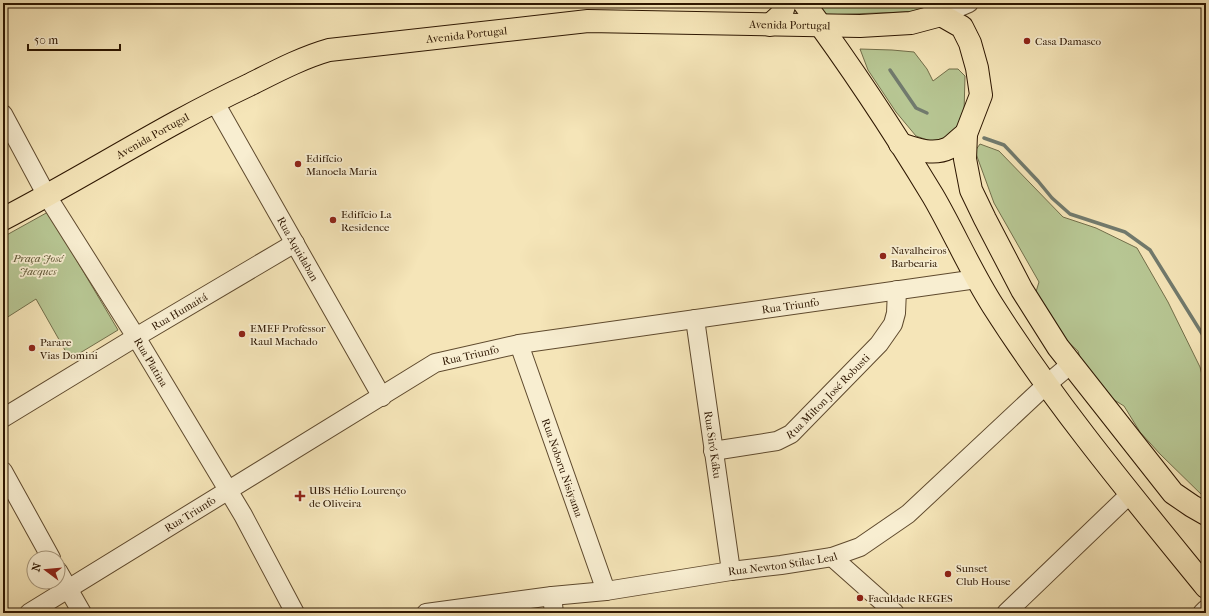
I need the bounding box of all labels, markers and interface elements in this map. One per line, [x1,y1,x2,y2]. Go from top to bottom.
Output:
street label: Avenida Portugal [748,18,831,32]
street label: Avenida Portugal [424,24,508,46]
scale bar [28,26,120,52]
text: 50 m [34,33,58,47]
place label: Casa Damasco [1035,35,1102,48]
marker: Casa Damasco [1022,36,1032,46]
street label: Avenida Portugal [113,111,191,162]
place label: Edifício Manoela Maria [306,152,378,178]
marker: Edifício Manoela Maria [293,159,303,169]
place label: Edifício La Residence [341,208,392,234]
street label: Rua Aquidaban [274,215,321,284]
marker: Edifício La Residence [328,215,338,225]
place label: Navalheiros Barbearia [891,244,947,270]
marker: Navalheiros Barbearia [878,251,888,261]
park label: Praça José Jacques [12,252,65,278]
street label: Rua Humaitá [149,290,211,333]
street label: Rua Triunfo [761,295,820,316]
place label: EMEF Professor Raul Machado [250,322,326,348]
marker: EMEF Professor Raul Machado [237,329,247,339]
street label: Rua Platina [131,335,171,390]
place label: Parare Vias Domini [39,336,99,362]
marker: Parare Vias Domini [27,343,37,353]
street label: Rua Triunfo [441,343,500,368]
street label: Rua Milton José Robusti [784,351,873,442]
street label: Rua Siró Káku [701,410,724,480]
street label: Rua Noboru Nisiyama [539,417,586,520]
place label: UBS Hélio Lourenço de Oliveira [309,484,406,510]
marker: UBS Hélio Lourenço de Oliveira [294,490,306,502]
street label: Rua Triunfo [162,493,219,535]
north arrow [26,550,66,590]
street label: Rua Newton Stilac Leal [727,550,839,578]
text: N [29,561,44,573]
place label: Sunset Club House [956,562,1011,588]
marker: Sunset Club House [943,569,953,579]
place label: Faculdade REGES [868,592,953,605]
marker: Faculdade REGES [855,593,865,603]

